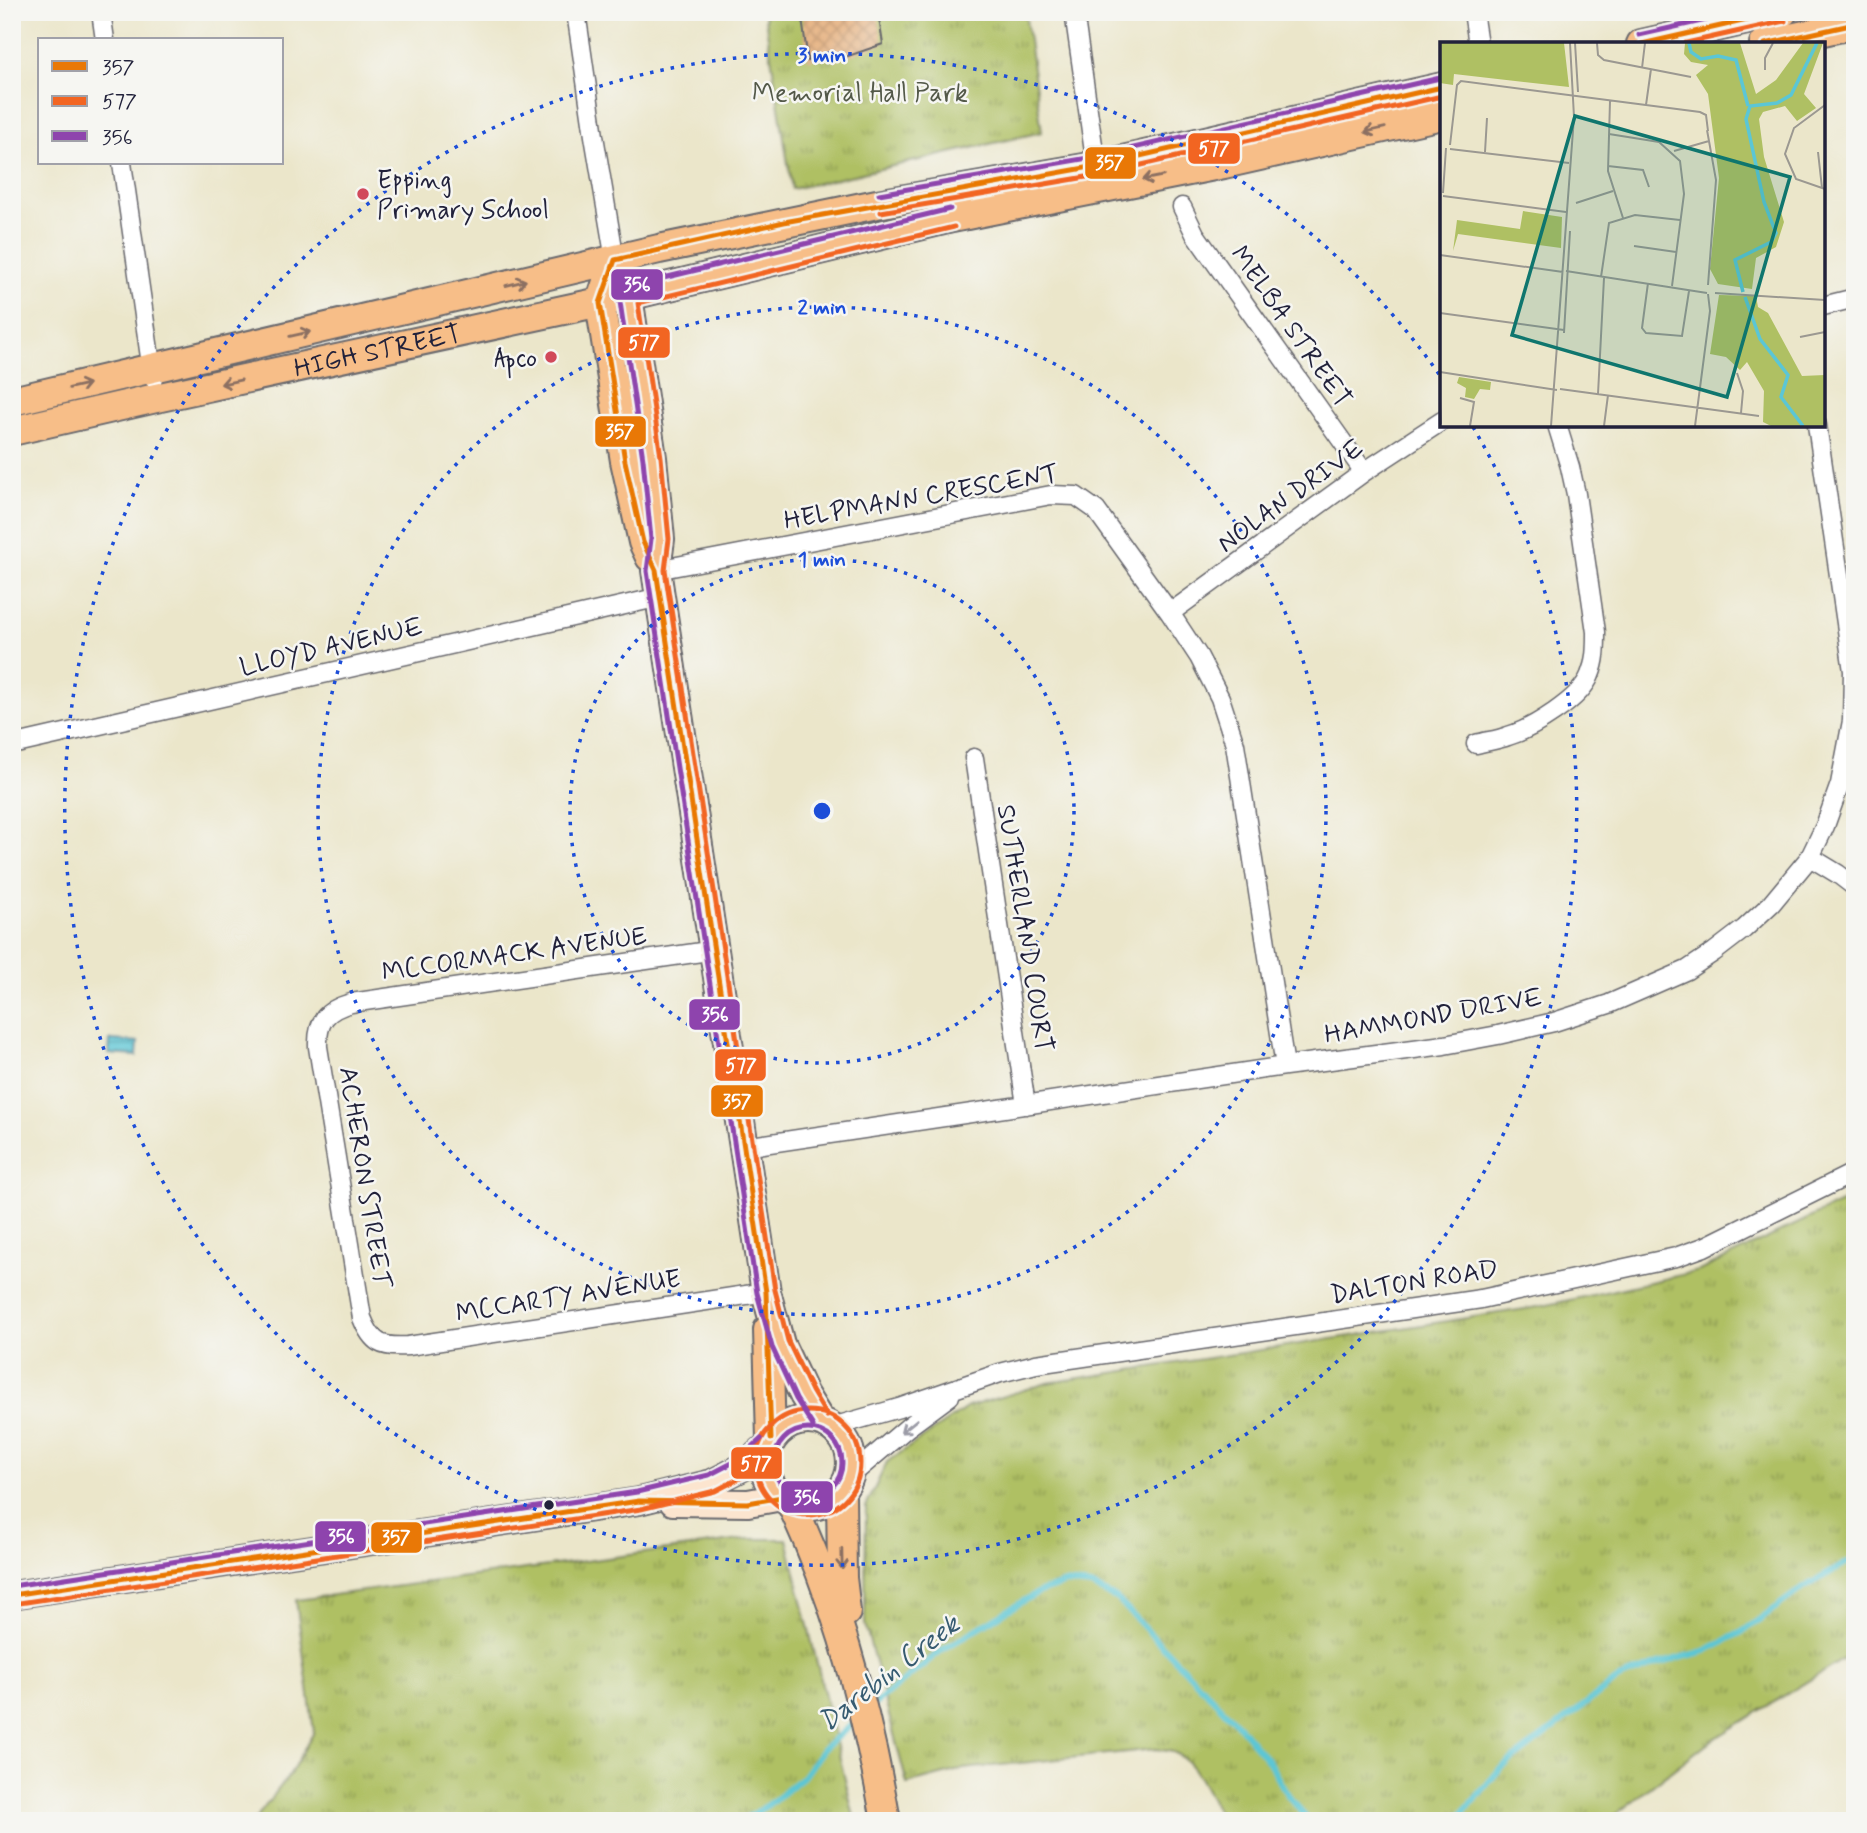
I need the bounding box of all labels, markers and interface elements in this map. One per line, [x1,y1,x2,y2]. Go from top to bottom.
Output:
legend [38,38,284,164]
text: 3 min [798,42,846,70]
inset map [1440,42,1825,427]
text: 357 [102,54,134,82]
park label: Memorial Hall Park [752,77,968,111]
text: 577 [102,88,137,116]
text: 356 [102,124,133,152]
one-way arrow [1364,124,1387,137]
line badge: 577 [1187,132,1241,165]
text: 577 [1198,137,1230,162]
line badge: 357 [1084,146,1137,180]
text: 357 [1095,151,1125,176]
place label: Epping Primary School [377,164,549,228]
one-way arrow [1142,172,1165,185]
marker: Epping Primary School [355,186,371,202]
street label: MELBA STREET [1222,240,1359,415]
line badge: 356 [610,268,664,301]
text: 356 [623,273,651,298]
one-way arrow [504,276,527,289]
text: 2 min [797,294,847,322]
street label: HIGH STREET [291,318,464,387]
line badge: 577 [617,326,671,359]
one-way arrow [288,327,311,340]
text: 577 [628,331,660,356]
place label: Apco [494,342,537,379]
marker: Apco [543,349,559,365]
one-way arrow [220,375,243,389]
one-way arrow [67,378,90,392]
line badge: 357 [594,415,647,448]
text: 357 [605,420,635,445]
street label: NOLAN DRIVE [1211,432,1371,561]
street label: HELPMANN CRESCENT [781,457,1061,539]
text: 1 min [798,546,846,574]
street label: LLOYD AVENUE [237,610,426,686]
centre of rings [810,799,834,823]
street label: SUTHERLAND COURT [988,802,1060,1054]
street label: MCCORMACK AVENUE [380,920,649,990]
street label: HAMMOND DRIVE [1322,981,1545,1053]
line badge: 356 [688,998,741,1031]
text: 356 [701,1003,729,1028]
line badge: 577 [714,1048,767,1082]
text: 577 [725,1054,757,1079]
street label: ACHERON STREET [330,1064,398,1292]
line badge: 357 [710,1084,764,1118]
text: 357 [722,1090,752,1115]
street label: DALTON ROAD [1328,1253,1501,1313]
street label: MCCARTY AVENUE [453,1262,683,1332]
one-way arrow [901,1419,919,1434]
line badge: 577 [730,1446,783,1480]
text: 577 [740,1452,772,1477]
line badge: 356 [780,1480,834,1514]
text: 356 [793,1486,821,1511]
unlabelled marker [542,1498,556,1512]
line badge: 356 [314,1520,367,1553]
line badge: 357 [370,1521,423,1554]
text: 356 [327,1525,355,1550]
text: 357 [381,1526,411,1551]
one-way arrow [835,1547,849,1570]
water label: Darebin Creek [811,1606,969,1741]

